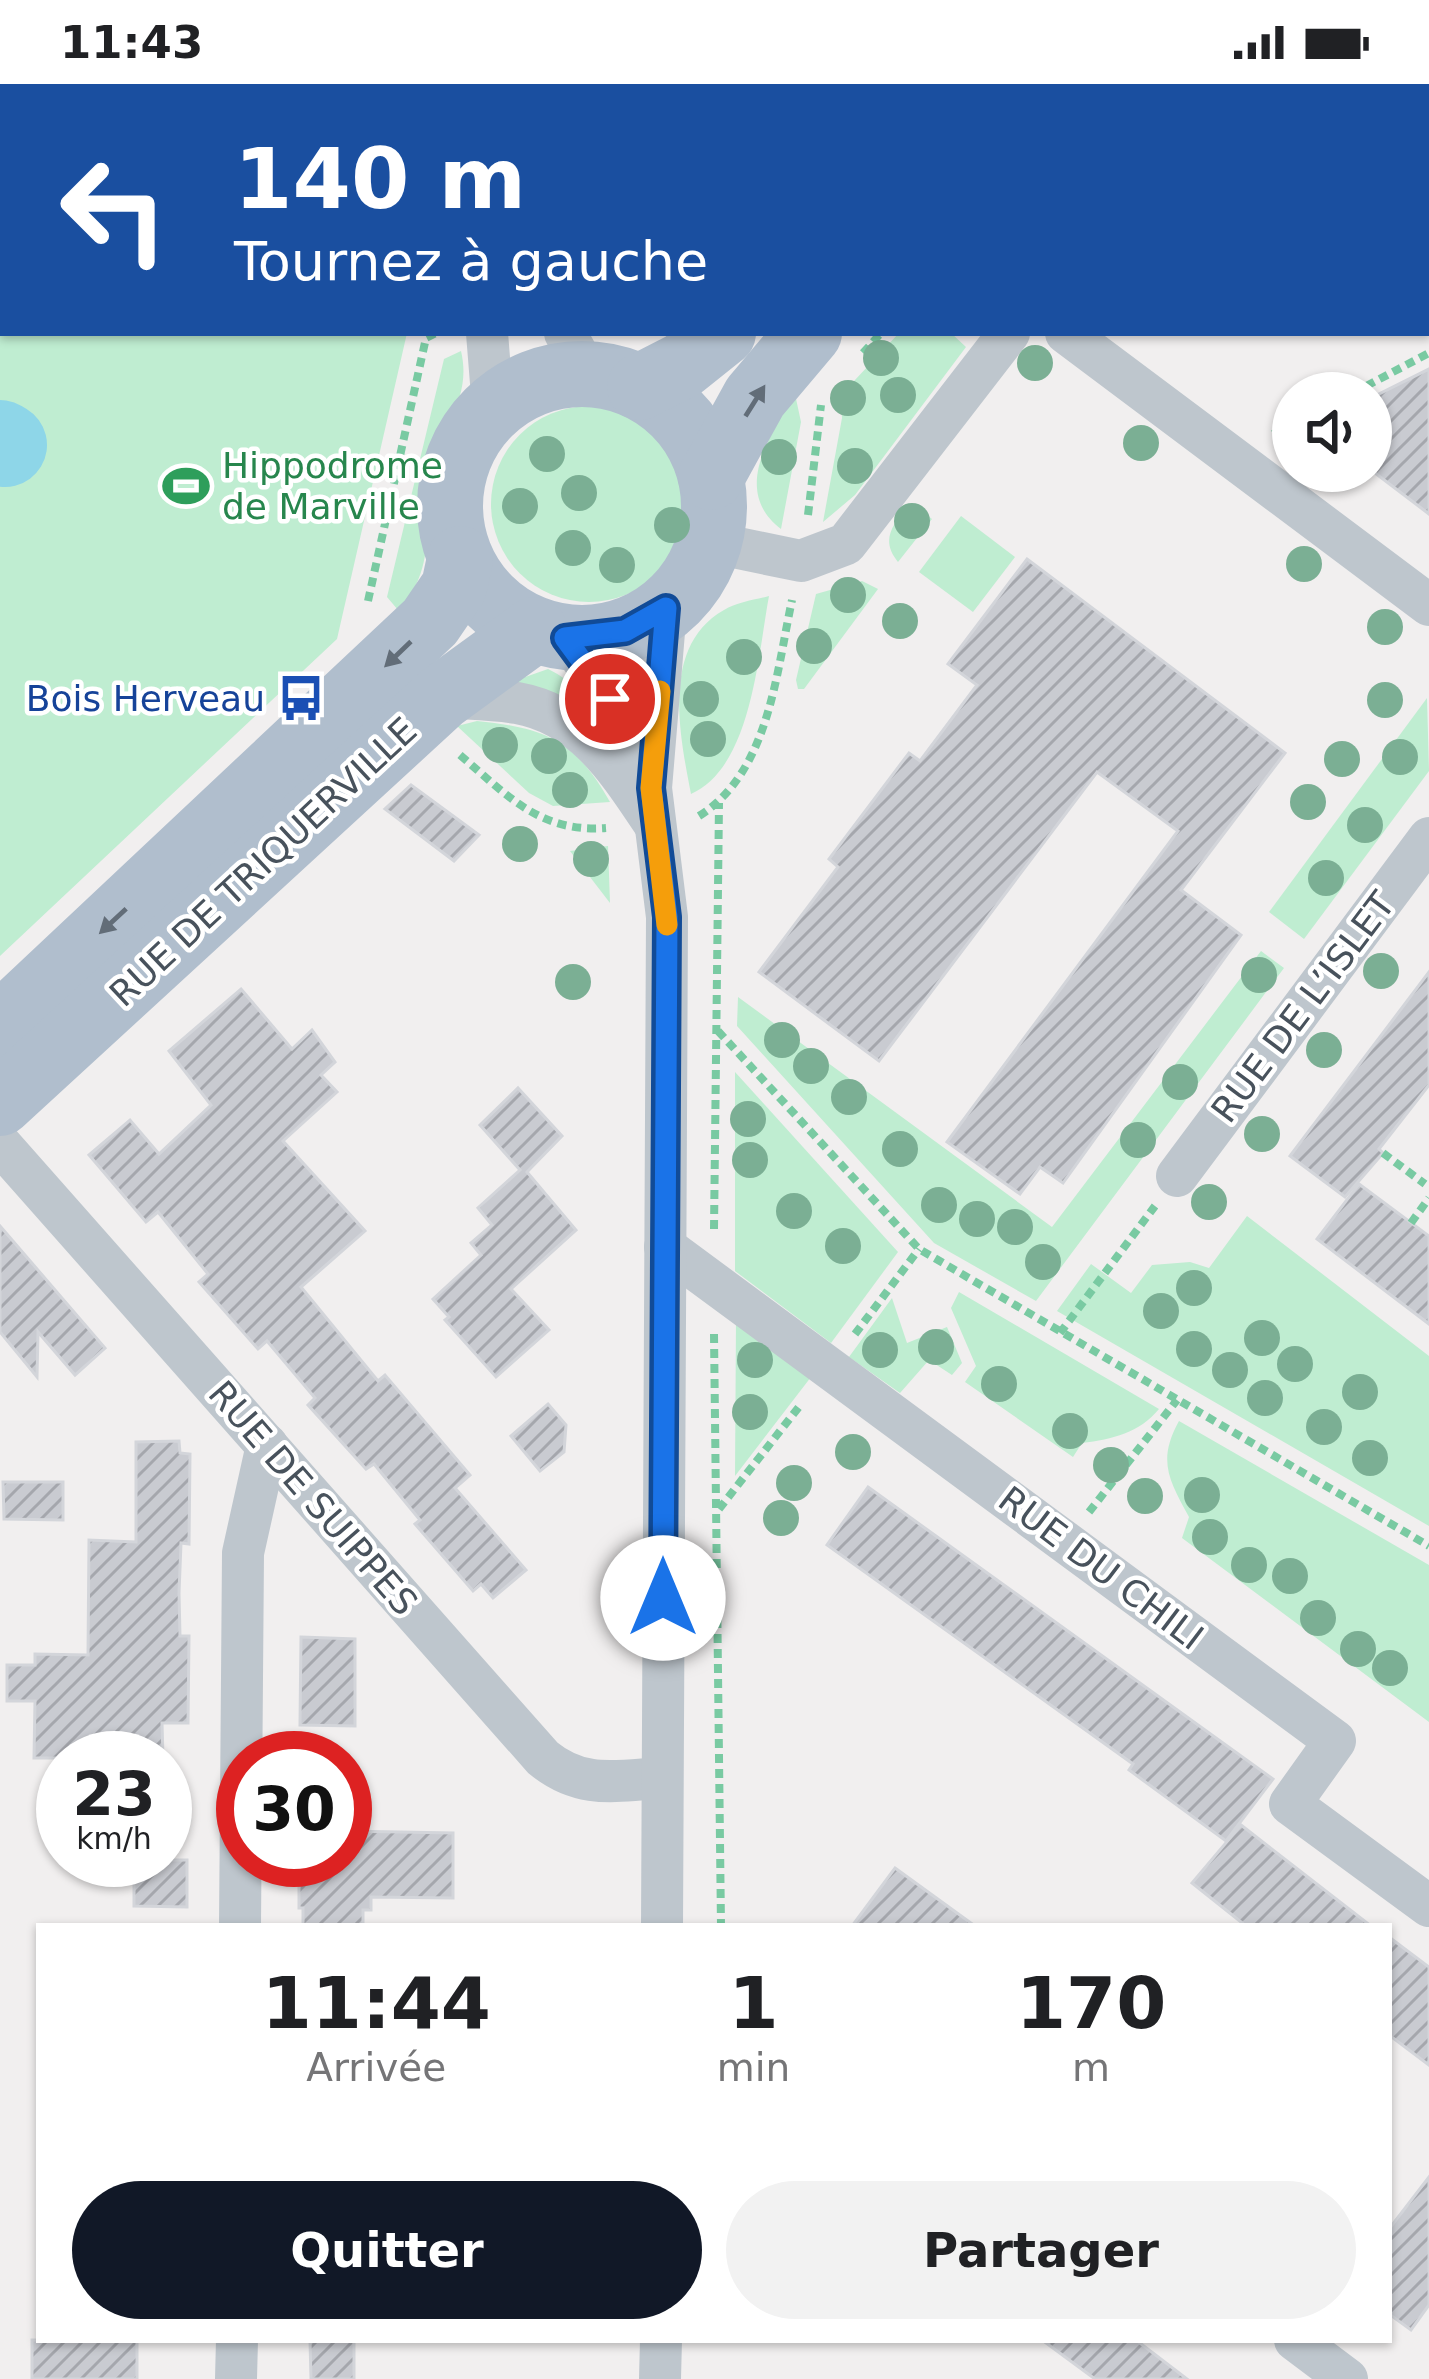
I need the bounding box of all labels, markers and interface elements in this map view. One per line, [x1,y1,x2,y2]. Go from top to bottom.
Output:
text: 11:43 [60,16,203,69]
text: 140 m [234,130,526,228]
icon: left [36,132,192,288]
text: Tournez à gauche [234,230,708,293]
map controls [1272,372,1392,492]
button: sound [1272,372,1392,492]
one-way arrow [743,385,765,418]
place label: Hippodrome de Marville [222,445,443,527]
sports icon: Hippodrome de Marville [161,461,211,511]
one-way arrow [383,640,412,668]
pin [559,648,661,750]
icon: arrive [577,666,643,732]
bus stop icon: Bois Herveau [276,673,326,723]
place label: Bois Herveau [26,678,265,719]
street label: RUE DE TRIQUERVILLE [101,709,425,1015]
street label: RUE DE L’ISLET [1203,883,1403,1130]
one-way arrow [98,907,127,934]
street label: RUE DE SUIPPES [200,1373,426,1623]
street label: RUE DU CHILI [991,1478,1211,1658]
position arrow [600,1535,726,1661]
speed limit sign: 30 [216,1731,372,1887]
text: 23 [72,1759,156,1829]
text: km/h [76,1821,152,1856]
text: 11:44 [262,1961,491,2045]
text: 1 [728,1961,778,2045]
text: 170 [1016,1961,1166,2045]
text: Arrivée [306,2045,446,2090]
text: min [717,2045,790,2090]
text: m [1072,2045,1110,2090]
button: Quitter [72,2181,702,2319]
button: Partager [726,2181,1356,2319]

